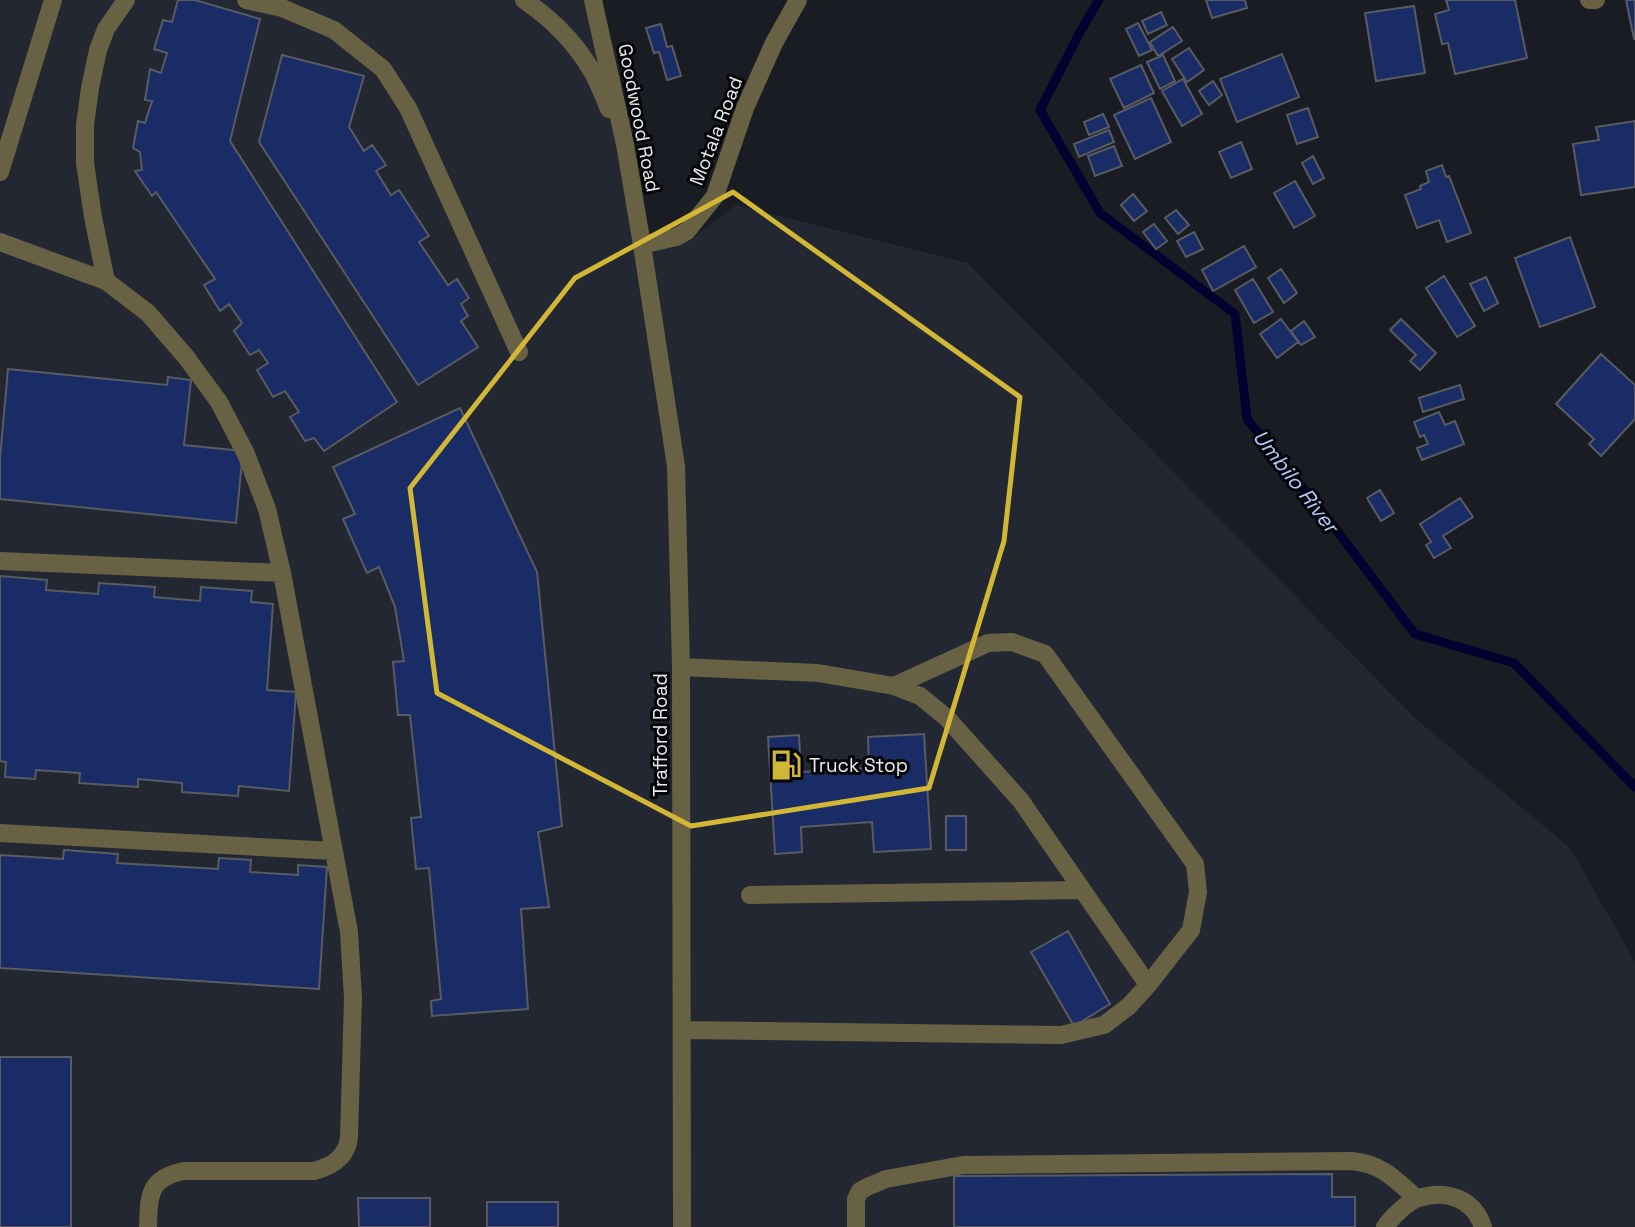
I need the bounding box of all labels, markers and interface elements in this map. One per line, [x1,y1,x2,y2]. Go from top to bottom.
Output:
street label: Goodwood Road [612,42,666,194]
street label: Motala Road [684,73,748,189]
water label: Umbilo River [1247,424,1346,540]
street label: Trafford Road [648,673,673,797]
fuel station icon: Truck Stop [769,748,803,782]
place label: Truck Stop [809,753,908,778]

